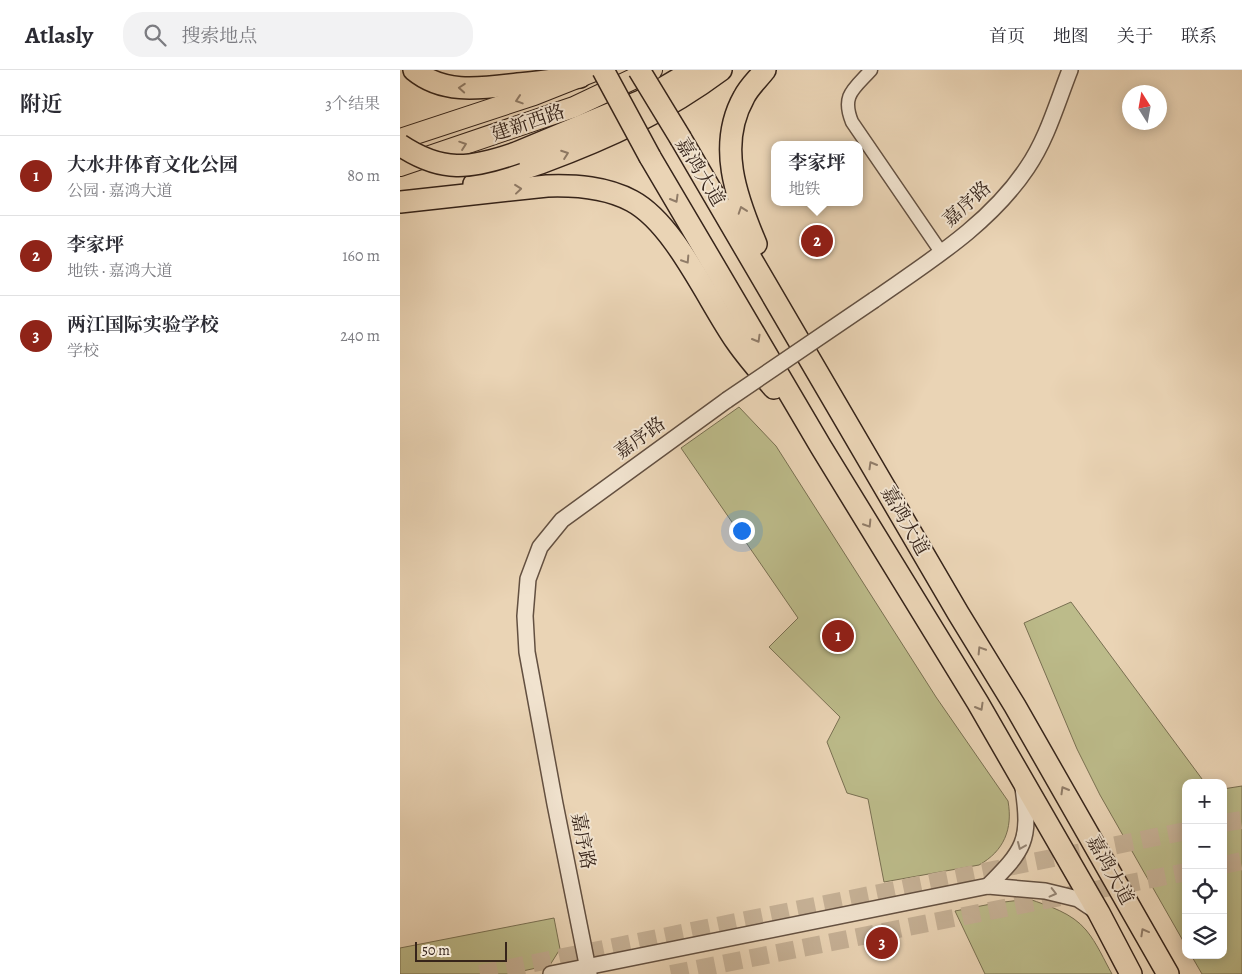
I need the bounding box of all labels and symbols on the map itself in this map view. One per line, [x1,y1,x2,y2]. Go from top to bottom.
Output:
one-way arrow [458,82,466,93]
north arrow [1122,85,1167,130]
one-way arrow [515,94,524,104]
street label: 建新西路 [488,98,568,148]
street label: 嘉鸿大道 [669,133,731,211]
one-way arrow [458,141,467,151]
one-way arrow [560,150,569,160]
street label: 嘉序路 [937,175,997,233]
one-way arrow [514,184,522,195]
one-way arrow [669,194,679,203]
one-way arrow [738,206,748,215]
pin: 2 [801,222,833,260]
one-way arrow [680,254,689,264]
one-way arrow [751,334,761,343]
street label: 嘉序路 [609,411,671,465]
one-way arrow [869,461,879,470]
street label: 嘉鸿大道 [875,482,935,560]
your location [729,518,755,544]
one-way arrow [861,518,871,527]
pin: 1 [822,617,854,655]
one-way arrow [978,647,987,656]
one-way arrow [974,701,984,710]
one-way arrow [1061,786,1071,795]
street label: 嘉序路 [565,811,601,871]
street label: 嘉鸿大道 [1080,830,1140,910]
one-way arrow [1016,841,1027,850]
one-way arrow [1049,887,1058,898]
pin: 3 [866,924,898,962]
one-way arrow [1140,928,1150,937]
scale bar [415,939,508,962]

